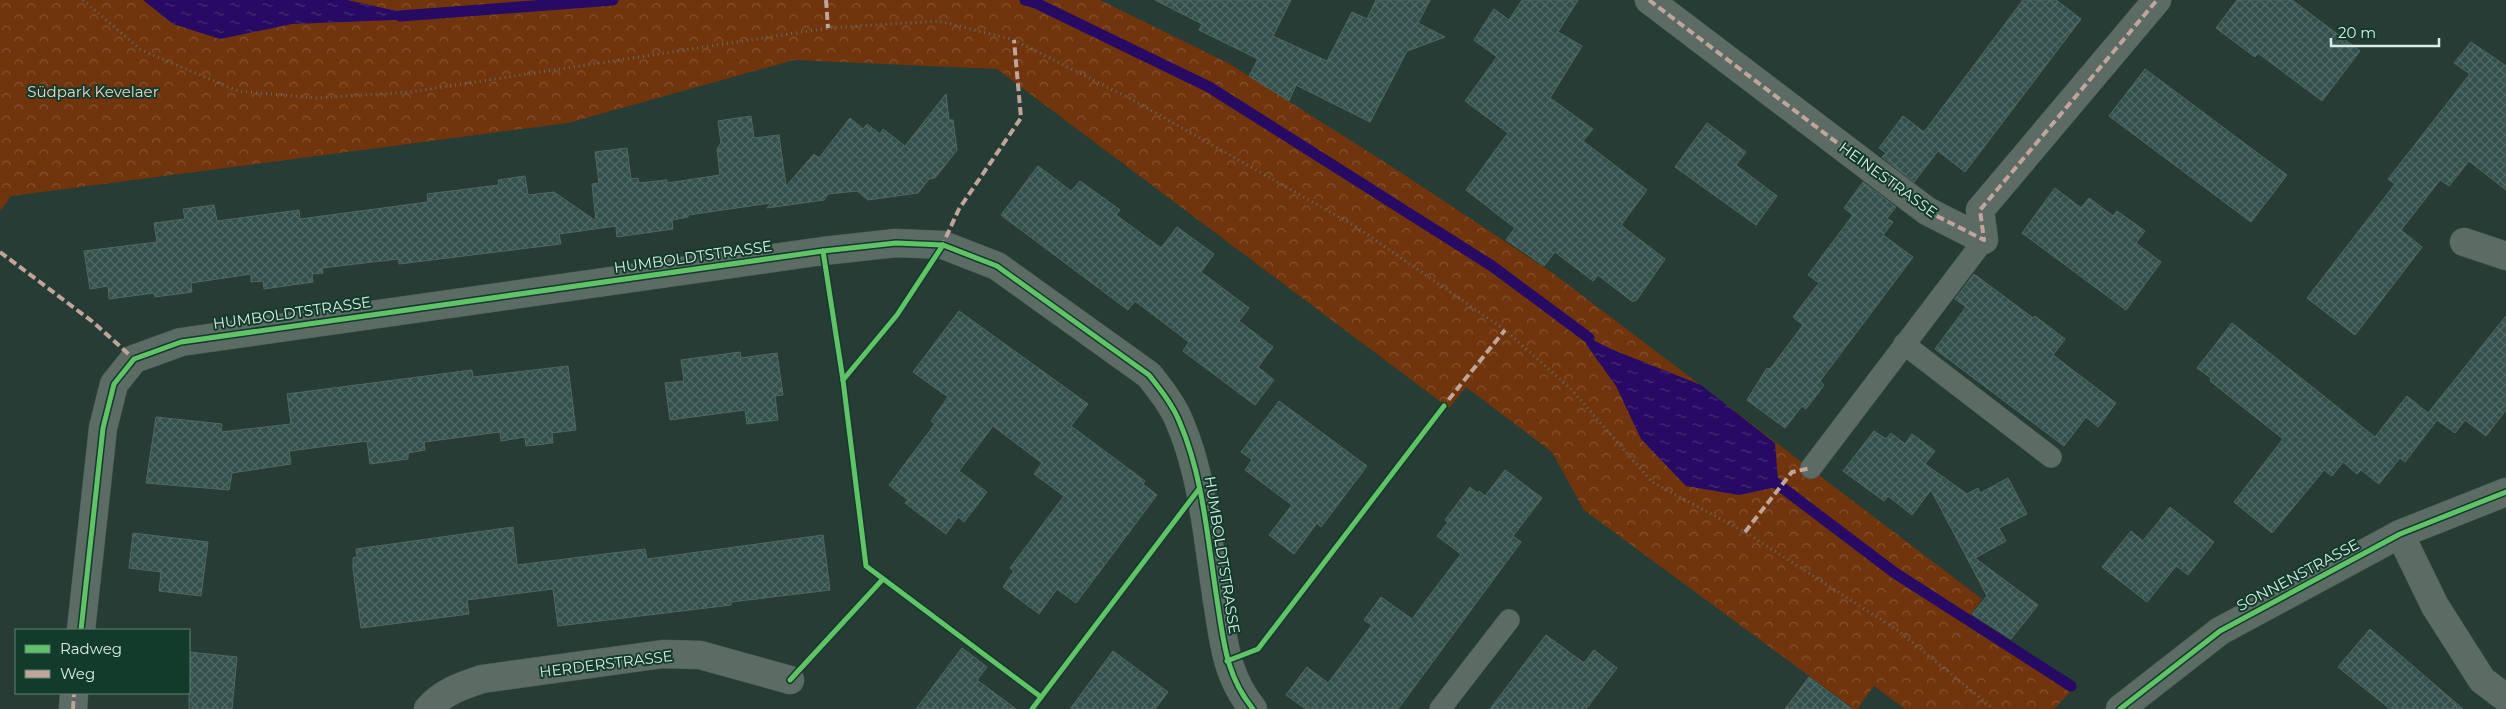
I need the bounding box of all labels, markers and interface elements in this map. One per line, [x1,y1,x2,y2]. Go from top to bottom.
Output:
scale bar [2331,15,2438,47]
text: 20 m [2338,23,2376,42]
park label: Südpark Kevelaer [27,82,159,101]
street label: HEINESTRASSE [1835,138,1941,222]
street label: HUMBOLDTSTRASSE [613,236,773,277]
street label: HUMBOLDTSTRASSE [212,292,372,333]
street label: HUMBOLDTSTRASSE [1201,475,1244,635]
street label: SONNENSTRASSE [2233,534,2362,615]
legend [15,629,190,694]
text: Radweg [60,639,122,658]
street label: HERDERSTRASSE [538,646,674,681]
text: Weg [60,664,95,683]

